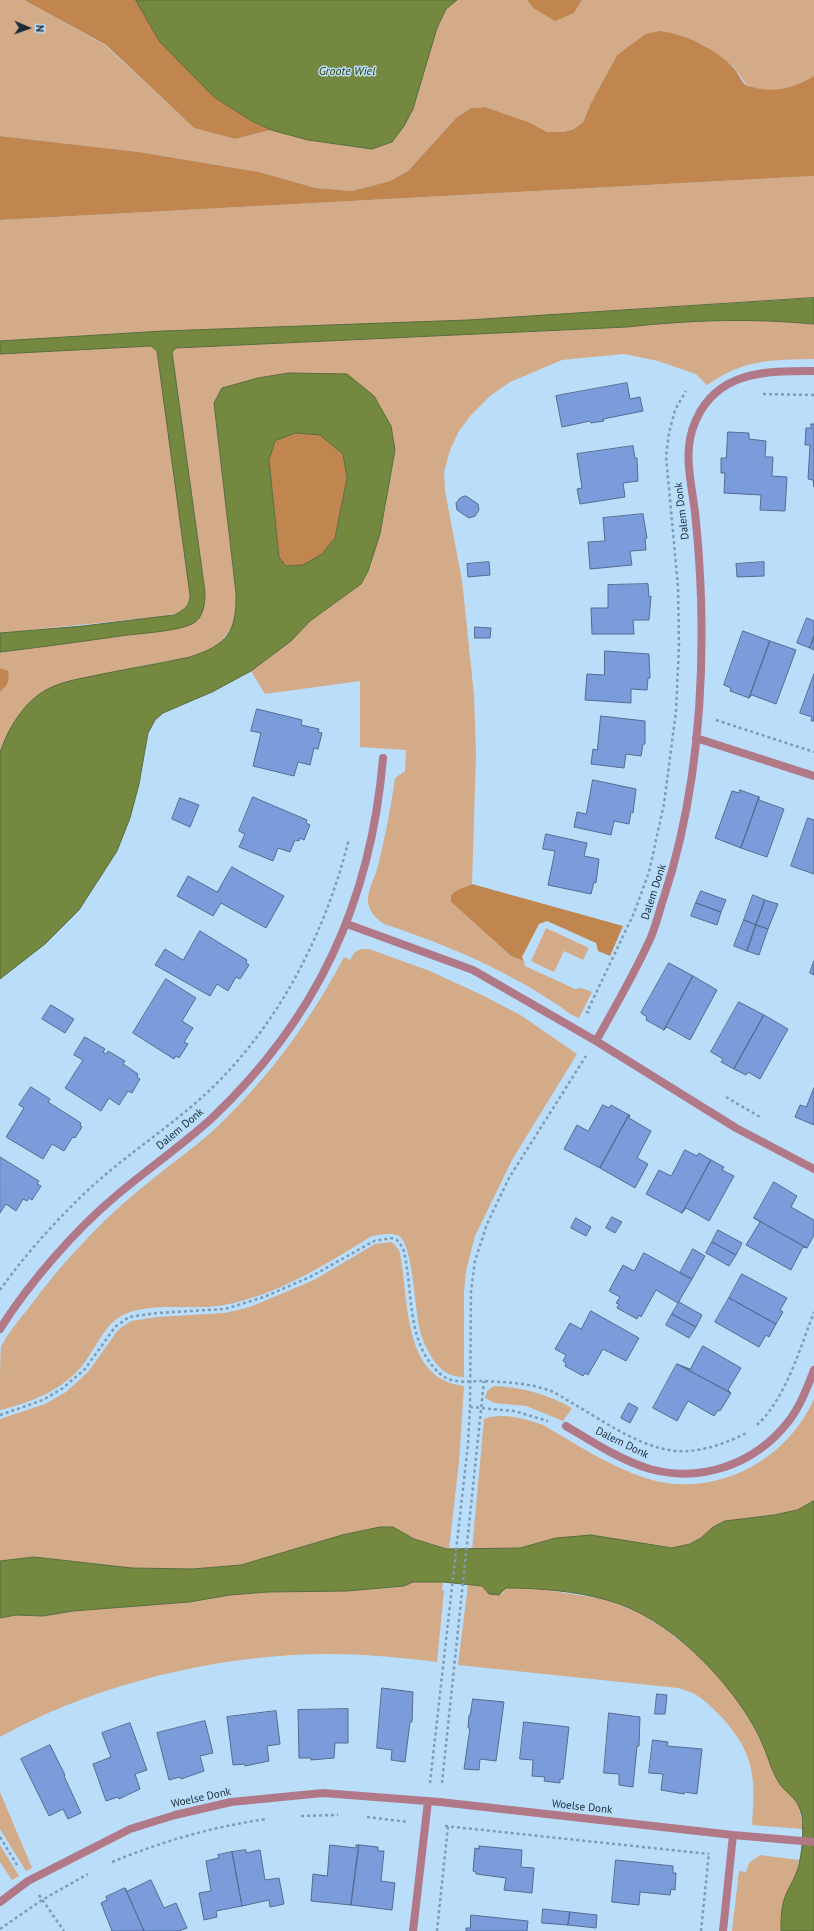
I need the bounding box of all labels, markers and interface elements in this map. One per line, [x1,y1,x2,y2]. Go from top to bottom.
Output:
north arrow [8,8,48,48]
text: N [33,25,47,32]
water label: Groote Wiel [319,65,375,79]
street label: Dalem Donk [672,482,692,540]
street label: Dalem Donk [639,863,669,921]
street label: Dalem Donk [154,1105,206,1153]
street label: Dalem Donk [593,1424,651,1462]
street label: Woelse Donk [170,1785,232,1811]
street label: Woelse Donk [551,1797,613,1817]

